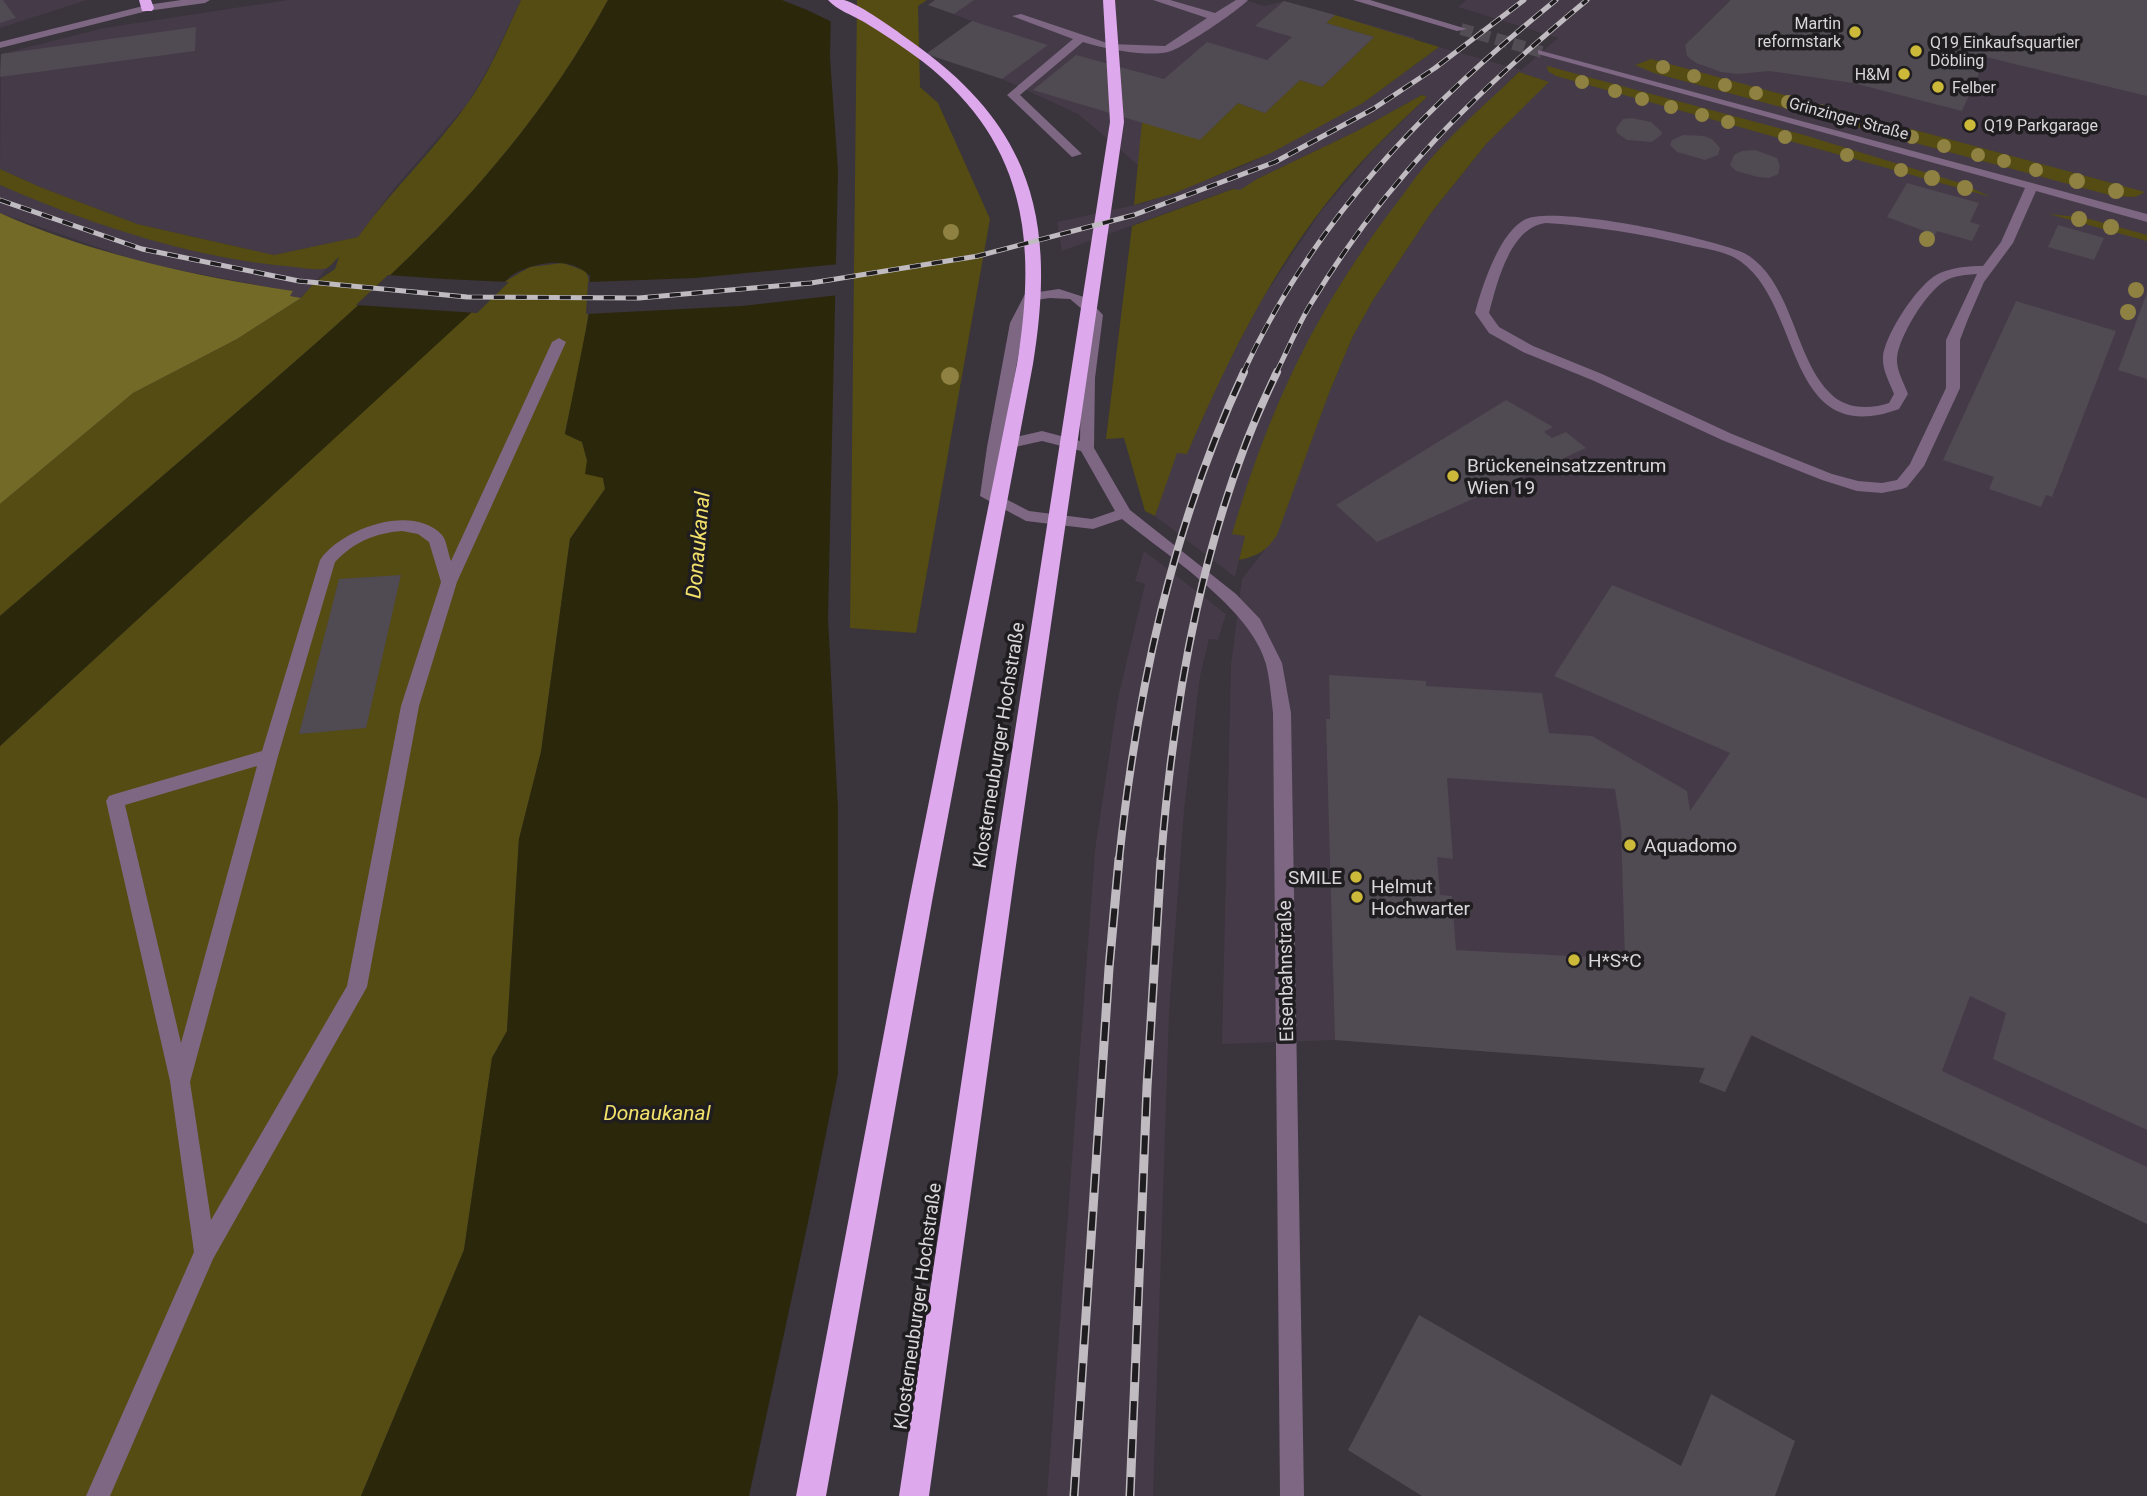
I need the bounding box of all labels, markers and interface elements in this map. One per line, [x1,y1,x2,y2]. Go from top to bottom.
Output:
place label: Martin reformstark [1757,14,1842,51]
marker: Martin reformstark [1847,24,1863,40]
place label: Q19 Einkaufsquartier Döbling [1930,33,2080,70]
marker: Q19 Einkaufsquartier Döbling [1908,43,1924,59]
place label: H&M [1855,65,1890,84]
marker: H&M [1896,66,1912,82]
place label: Felber [1952,78,1997,97]
marker: Felber [1930,79,1946,95]
street label: Grinzinger Straße [1787,93,1911,144]
place label: Q19 Parkgarage [1984,116,2098,135]
marker: Q19 Parkgarage [1962,117,1978,133]
place label: Brückeneinsatzzentrum Wien 19 [1467,454,1666,499]
marker: Brückeneinsatzzentrum Wien 19 [1445,468,1461,484]
water label: Donaukanal [681,489,715,599]
street label: Klosterneuburger Hochstraße [968,620,1029,870]
place label: Aquadomo [1644,834,1737,857]
marker: Aquadomo [1622,837,1638,853]
place label: SMILE [1288,866,1342,889]
marker: SMILE [1348,869,1364,885]
place label: Helmut Hochwarter [1371,875,1471,920]
marker: Helmut Hochwarter [1349,889,1365,905]
street label: Eisenbahnstraße [1273,900,1298,1042]
place label: H*S*C [1588,949,1642,972]
marker: H*S*C [1566,952,1582,968]
water label: Donaukanal [603,1101,712,1125]
street label: Klosterneuburger Hochstraße [889,1181,946,1431]

